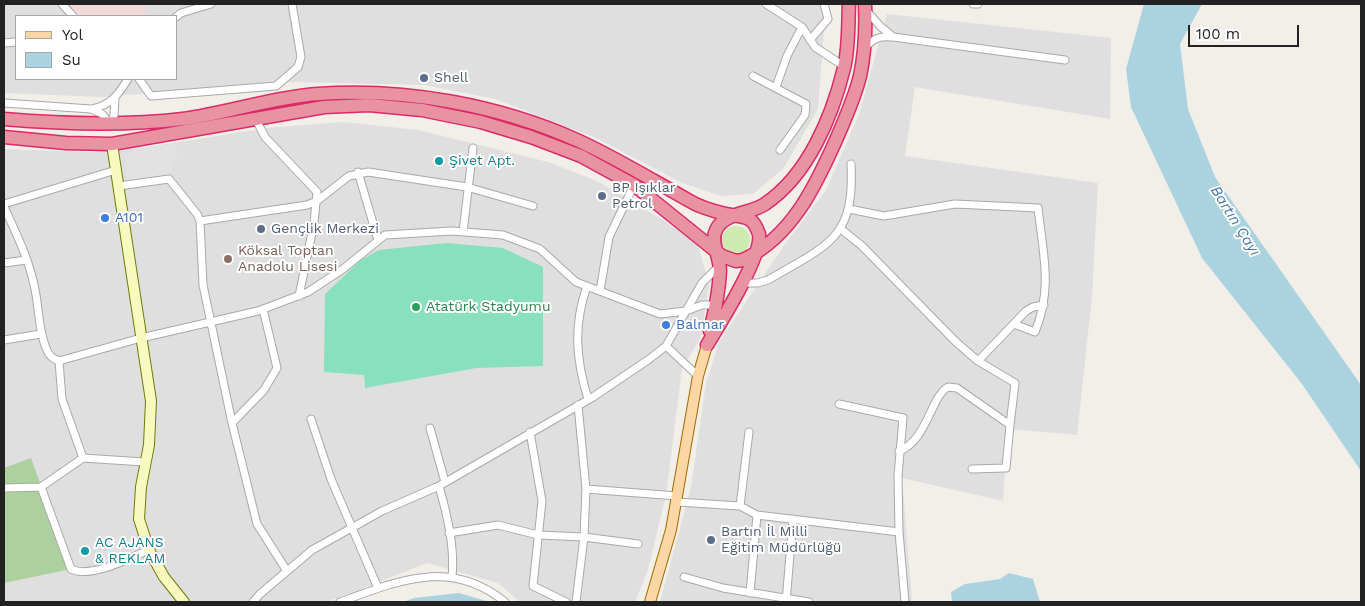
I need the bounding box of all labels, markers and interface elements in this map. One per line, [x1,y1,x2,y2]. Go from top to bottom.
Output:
legend [15,15,178,80]
scale bar [1190,15,1301,47]
text: 100 m [1196,25,1240,43]
text: Yol [62,26,83,44]
text: Su [62,51,81,69]
place label: Shell [434,70,468,86]
marker: Shell [418,72,430,84]
place label: Şivet Apt. [449,153,515,169]
marker: Şivet Apt. [433,155,445,167]
place label: BP Işıklar Petrol [612,180,675,212]
water label: Bartın Çayı [1206,183,1264,259]
marker: BP Işıklar Petrol [596,190,608,202]
place label: A101 [115,210,143,226]
marker: A101 [99,212,111,224]
place label: Gençlik Merkezi [271,221,379,237]
marker: Gençlik Merkezi [255,223,267,235]
place label: Köksal Toptan Anadolu Lisesi [238,243,337,276]
marker: Köksal Toptan Anadolu Lisesi [222,253,234,265]
place label: Atatürk Stadyumu [426,299,551,315]
marker: Atatürk Stadyumu [410,301,422,313]
place label: Balmar [676,317,724,333]
marker: Balmar [660,319,672,331]
place label: Bartın İl Milli Eğitim Müdürlüğü [721,524,841,556]
marker: Bartın İl Milli Eğitim Müdürlüğü [705,534,717,546]
place label: AC AJANS & REKLAM [95,535,165,568]
marker: AC AJANS & REKLAM [79,545,91,557]

